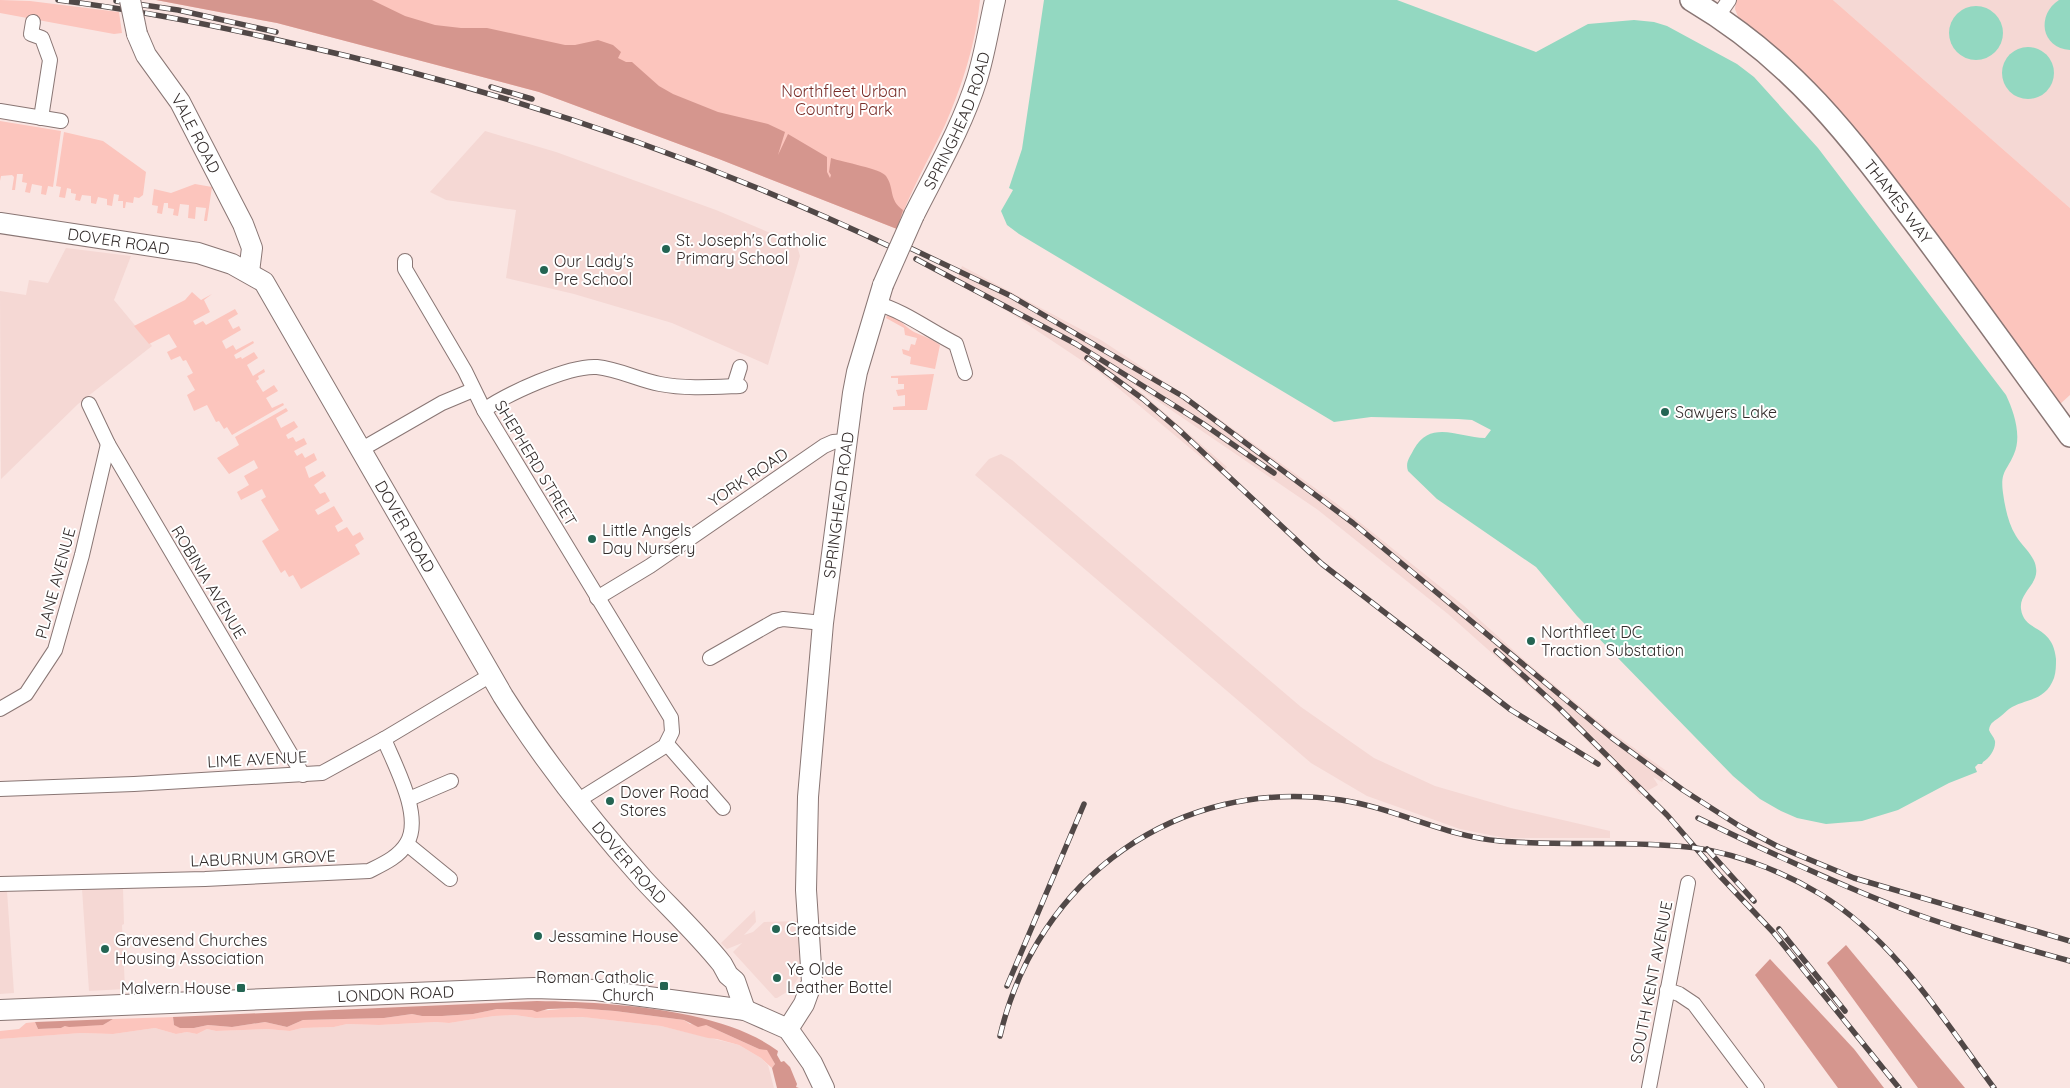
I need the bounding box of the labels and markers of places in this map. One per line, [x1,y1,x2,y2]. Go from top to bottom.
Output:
place label: St. Joseph's Catholic Primary School [676,230,827,268]
marker: St. Joseph's Catholic Primary School [660,243,672,255]
place label: Our Lady's Pre School [554,251,633,289]
marker: Our Lady's Pre School [538,264,550,276]
place label: Sawyers Lake [1675,402,1777,422]
marker: Sawyers Lake [1659,406,1671,418]
place label: Little Angels Day Nursery [602,520,695,558]
marker: Little Angels Day Nursery [586,533,598,545]
place label: Northfleet DC Traction Substation [1541,622,1684,660]
marker: Northfleet DC Traction Substation [1525,635,1537,647]
place label: Dover Road Stores [620,782,709,820]
marker: Dover Road Stores [604,795,616,807]
place label: Creatside [786,919,856,939]
marker: Creatside [770,923,782,935]
place label: Jessamine House [548,926,679,946]
place label: Gravesend Churches Housing Association [115,930,267,968]
marker: Jessamine House [532,930,544,942]
marker: Gravesend Churches Housing Association [99,943,111,955]
place label: Ye Olde Leather Bottel [787,959,892,997]
place label: Roman Catholic Church [536,967,654,1005]
marker: Ye Olde Leather Bottel [771,972,783,984]
place label: Malvern House [121,978,231,998]
marker: Roman Catholic Church [658,980,670,992]
marker: Malvern House [235,982,247,994]

